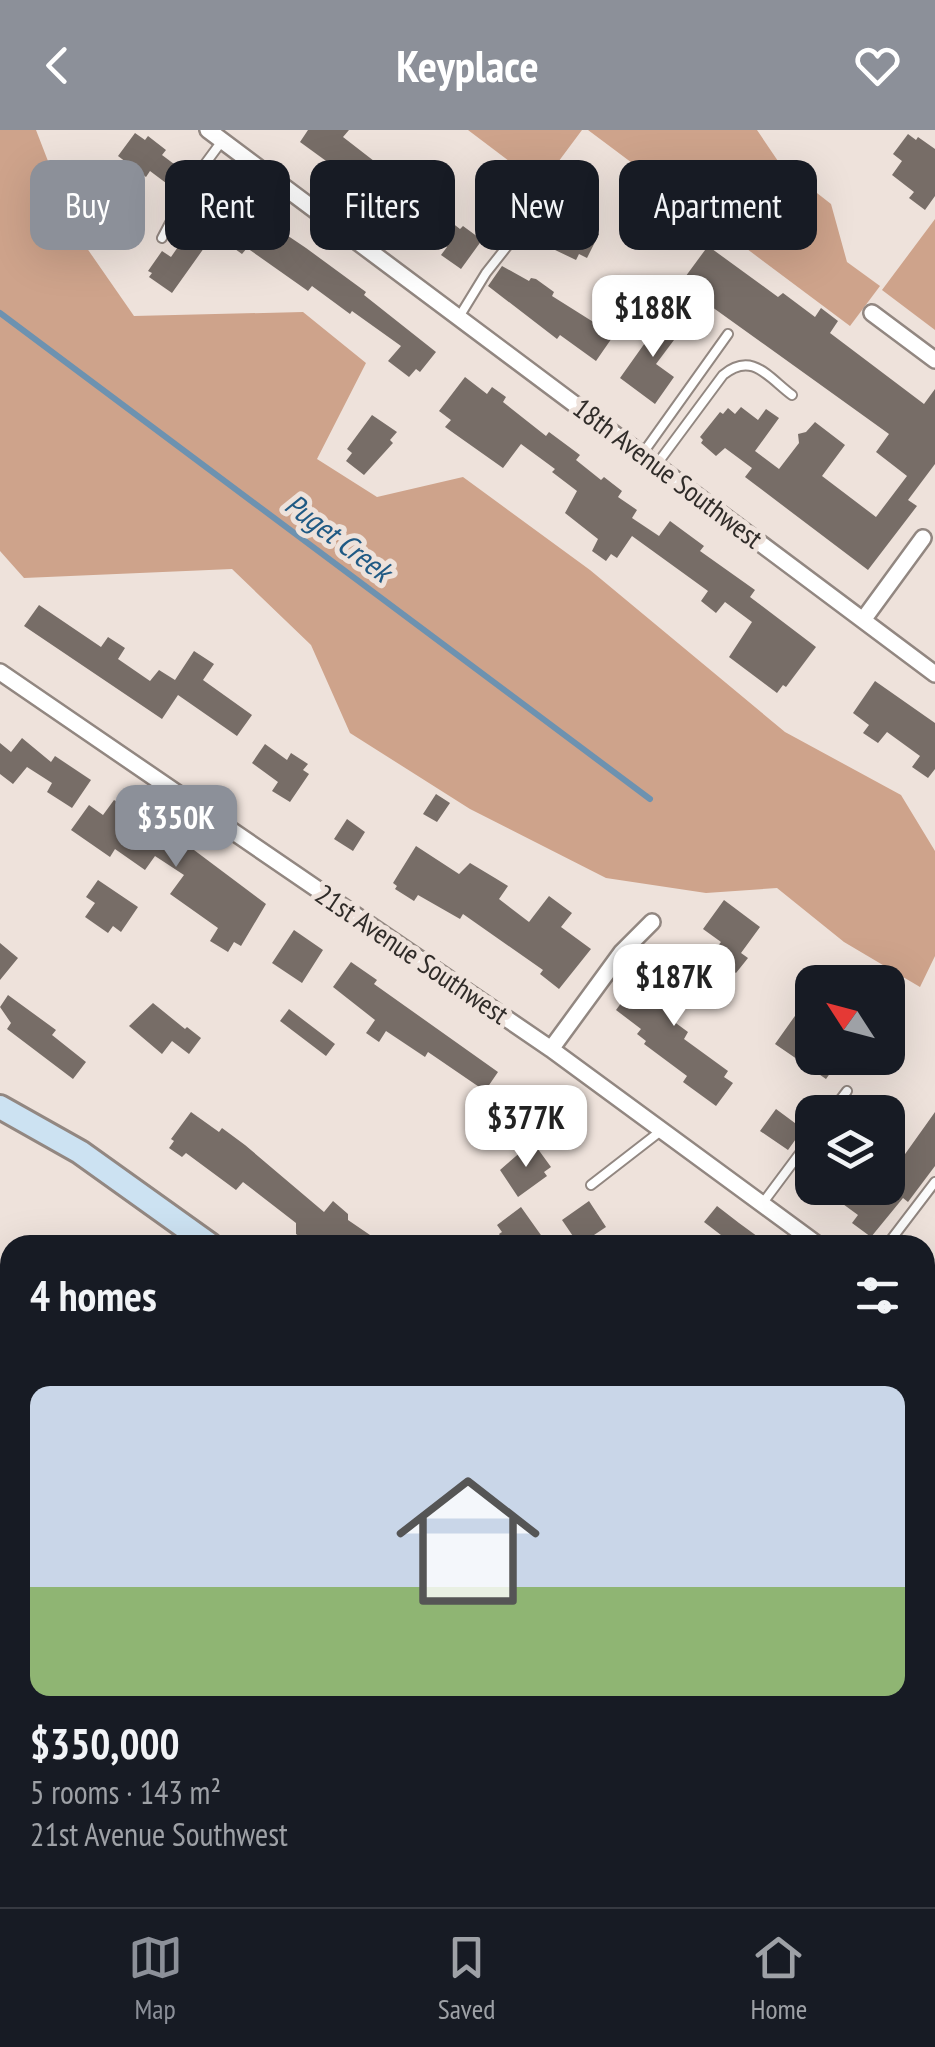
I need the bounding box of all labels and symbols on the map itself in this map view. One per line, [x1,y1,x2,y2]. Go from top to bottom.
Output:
pin: $188K [583,275,723,360]
street label: 18th Avenue Southwest [566,389,771,556]
water label: Puget Creek [278,484,403,592]
pin: $350K [106,785,246,870]
street label: 21st Avenue Southwest [308,875,516,1032]
pin: $187K [604,944,744,1029]
north arrow [795,965,905,1075]
pin: $377K [456,1085,596,1170]

